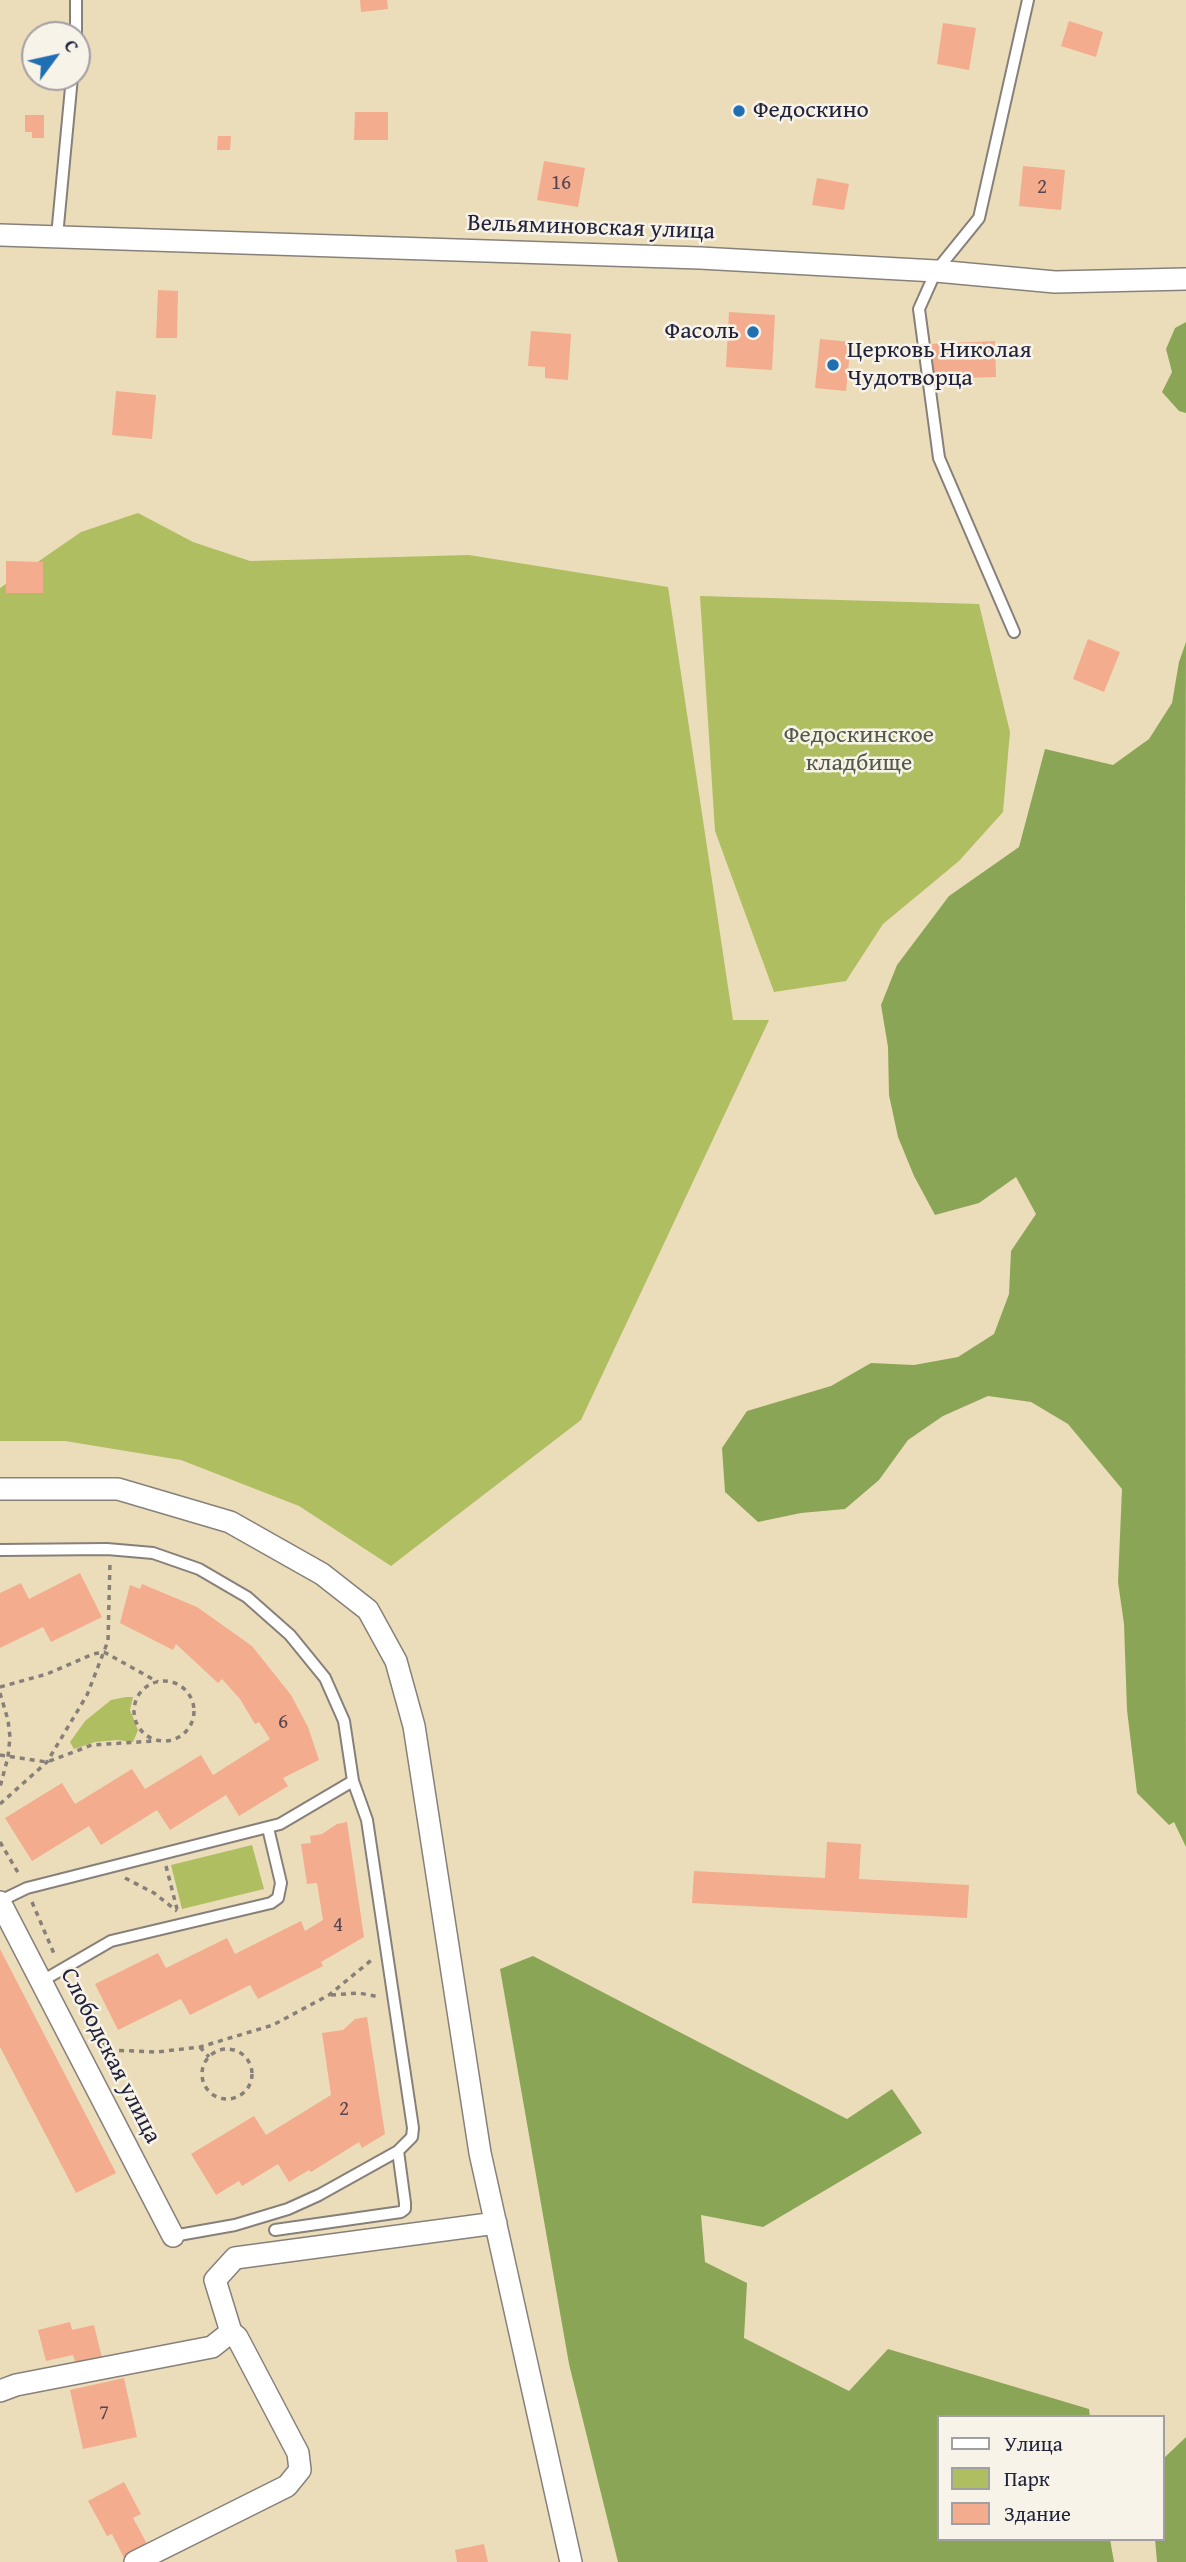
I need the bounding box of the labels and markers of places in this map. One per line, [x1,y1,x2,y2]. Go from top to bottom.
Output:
place label: Федоскино [753,97,869,125]
marker: Федоскино [731,103,747,119]
place label: Фасоль [665,318,739,346]
marker: Фасоль [745,324,761,340]
place label: Церковь Николая Чудотворца [847,337,1032,393]
marker: Церковь Николая Чудотворца [825,357,841,373]

